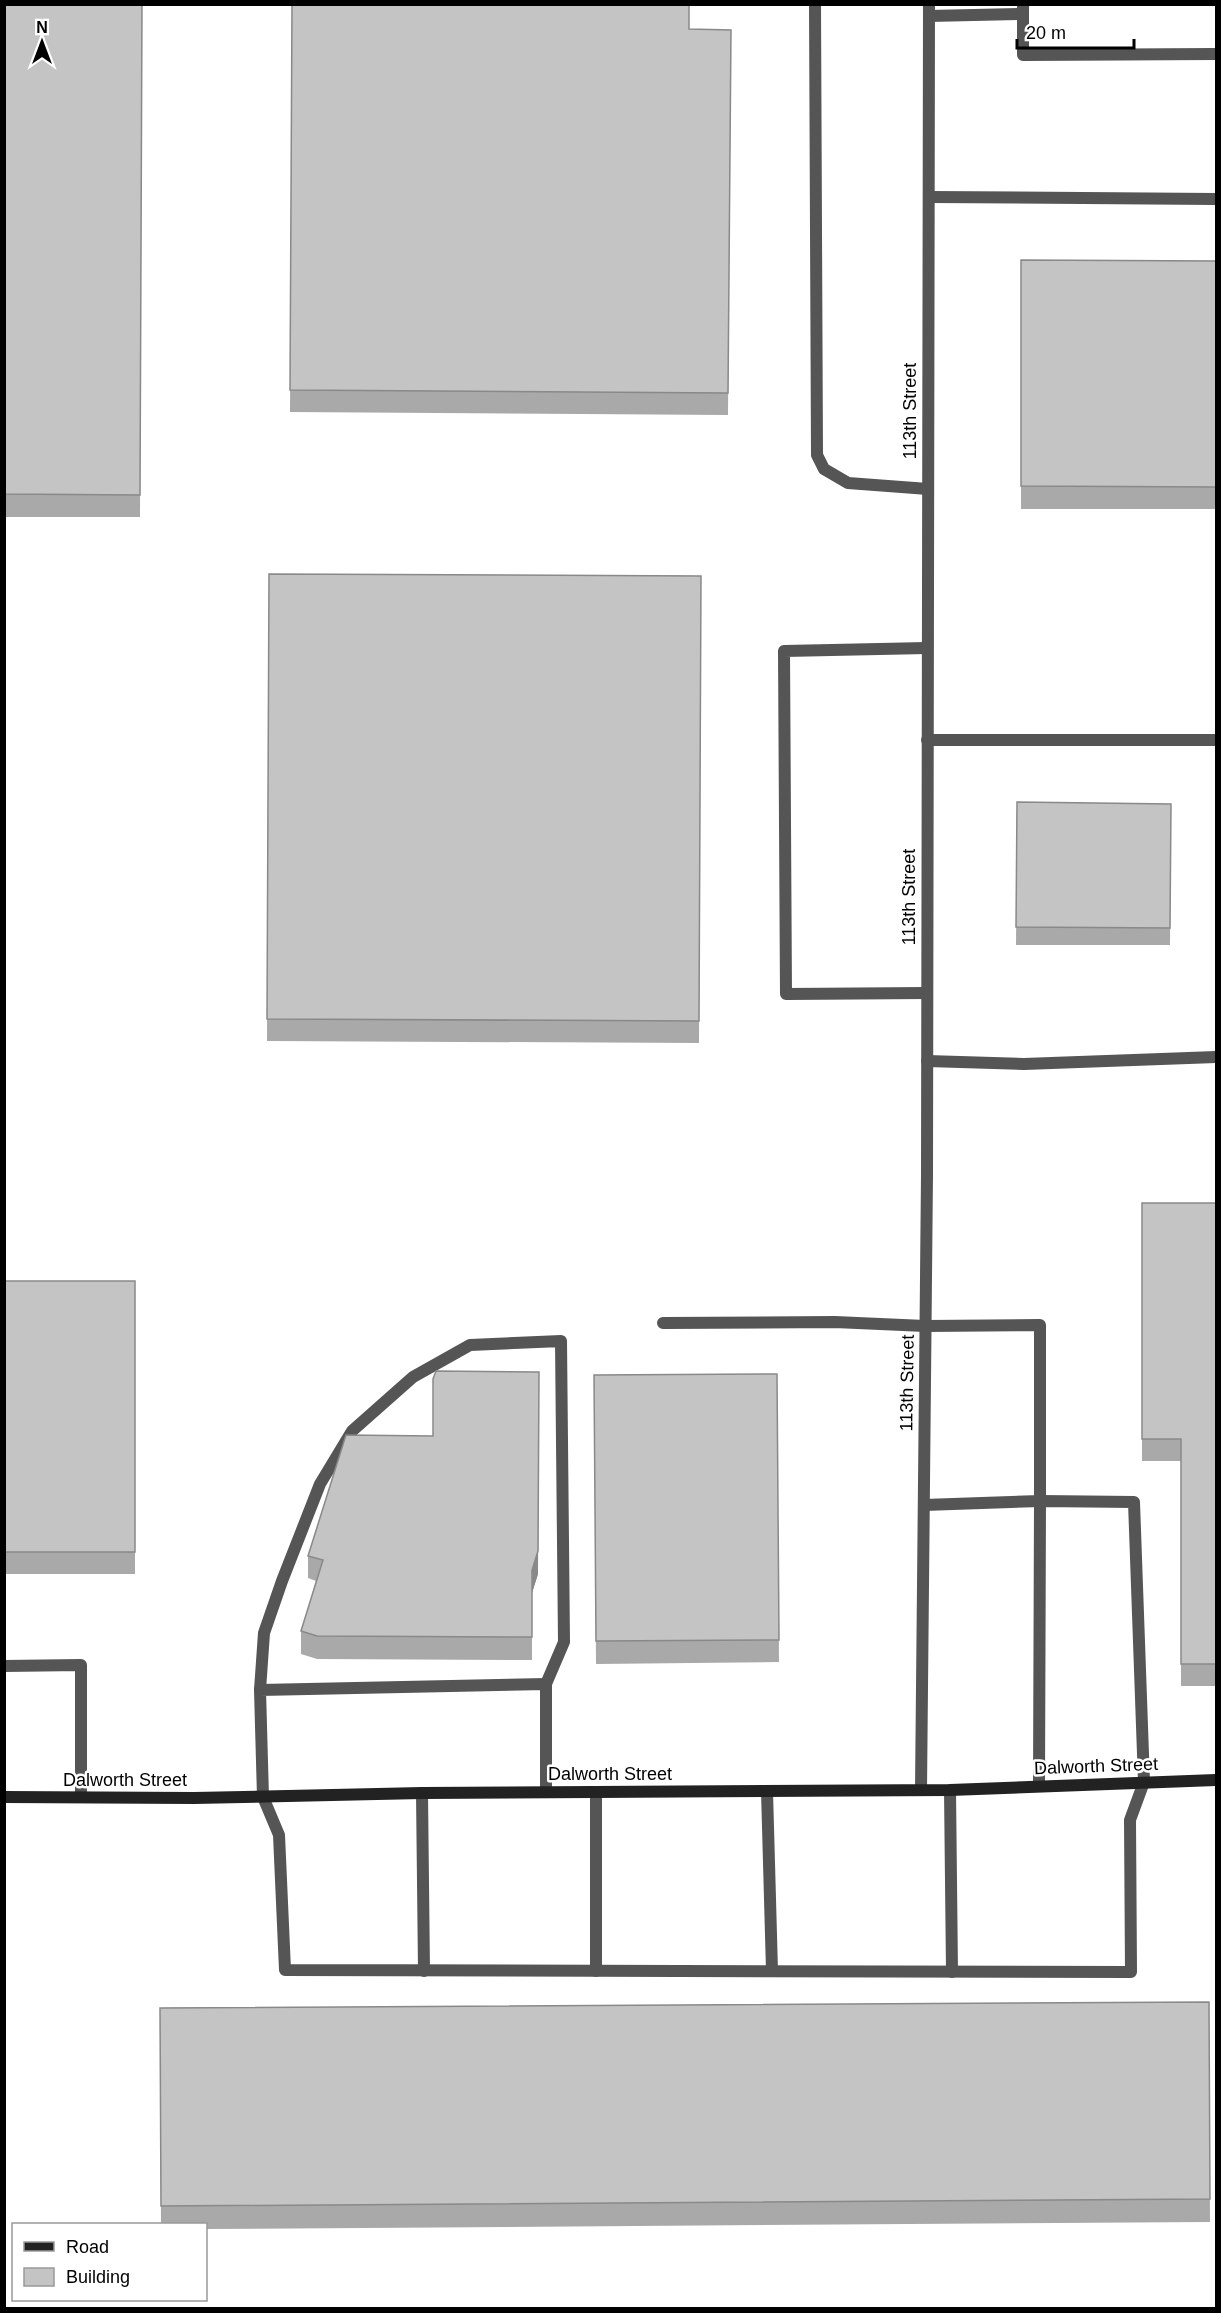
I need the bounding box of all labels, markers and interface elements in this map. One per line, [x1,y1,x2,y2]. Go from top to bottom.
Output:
north arrow [12,12,72,72]
scale bar [1017,12,1134,50]
text: N [36,19,48,36]
text: 20 m [1026,23,1066,43]
street label: 113th Street [900,363,920,459]
street label: 113th Street [899,849,919,945]
street label: 113th Street [896,1334,918,1432]
street label: Dalworth Street [1034,1754,1158,1778]
street label: Dalworth Street [548,1764,672,1784]
street label: Dalworth Street [63,1770,187,1790]
legend [12,2223,207,2301]
text: Road [66,2237,109,2257]
text: Building [66,2267,130,2287]

